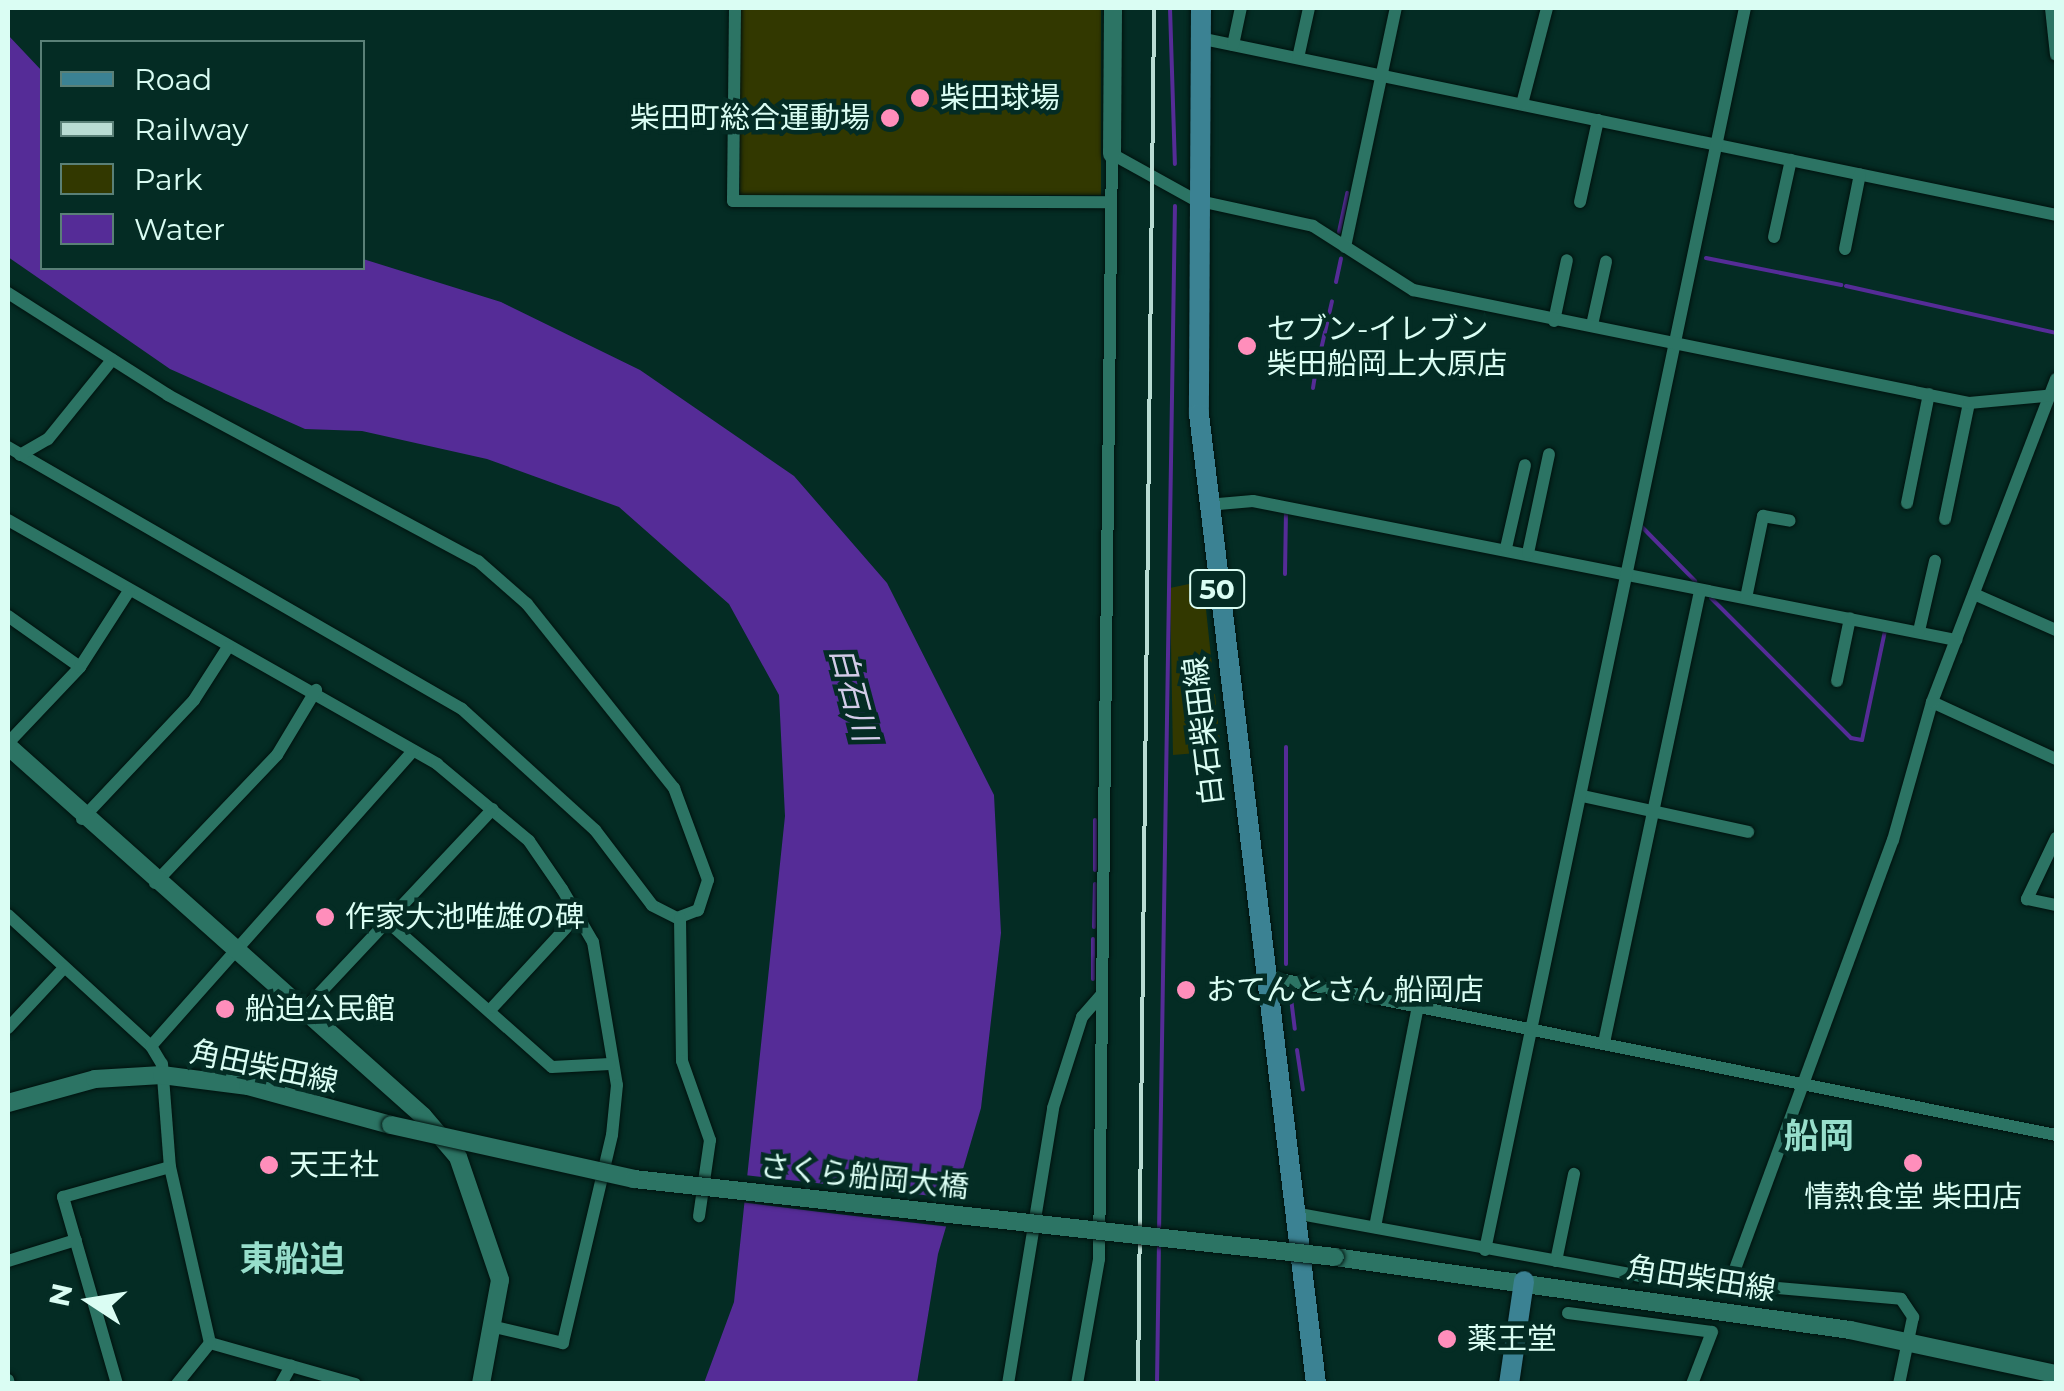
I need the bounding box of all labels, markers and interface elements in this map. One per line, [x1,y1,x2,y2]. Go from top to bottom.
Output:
legend [40,40,365,270]
text: Road [134,61,212,98]
place label: 柴田球場 [940,80,1060,116]
marker: 柴田球場 [909,87,931,109]
place label: 柴田町総合運動場 [630,100,870,136]
marker: 柴田町総合運動場 [879,107,901,129]
text: Railway [134,111,249,148]
text: Park [134,161,203,198]
text: Water [134,211,225,248]
place label: セブン-イレブン 柴田船岡上大原店 [1267,311,1507,382]
marker: セブン-イレブン 柴田船岡上大原店 [1236,335,1258,357]
road number: 50 [1187,566,1247,612]
water label: 白石川 [822,643,884,745]
street label: 白石柴田線 [1177,654,1231,808]
place label: 作家大池唯雄の碑 [345,899,585,935]
marker: 作家大池唯雄の碑 [314,906,336,928]
place label: おてんとさん 船岡店 [1206,972,1484,1008]
marker: おてんとさん 船岡店 [1175,979,1197,1001]
place label: 船迫公民館 [245,991,395,1027]
marker: 船迫公民館 [214,998,236,1020]
street label: 角田柴田線 [187,1034,341,1100]
district label: 船岡 [1784,1115,1854,1157]
place label: 天王社 [289,1147,379,1183]
street label: さくら船岡大橋 [758,1148,970,1206]
marker: 情熱食堂 柴田店 [1902,1152,1924,1174]
marker: 天王社 [258,1154,280,1176]
place label: 情熱食堂 柴田店 [1804,1179,2022,1215]
district label: 東船迫 [240,1238,344,1280]
street label: 角田柴田線 [1624,1249,1778,1309]
north arrow [40,1251,140,1351]
text: N [42,1280,80,1309]
place label: 薬王堂 [1467,1321,1557,1357]
marker: 薬王堂 [1436,1328,1458,1350]

